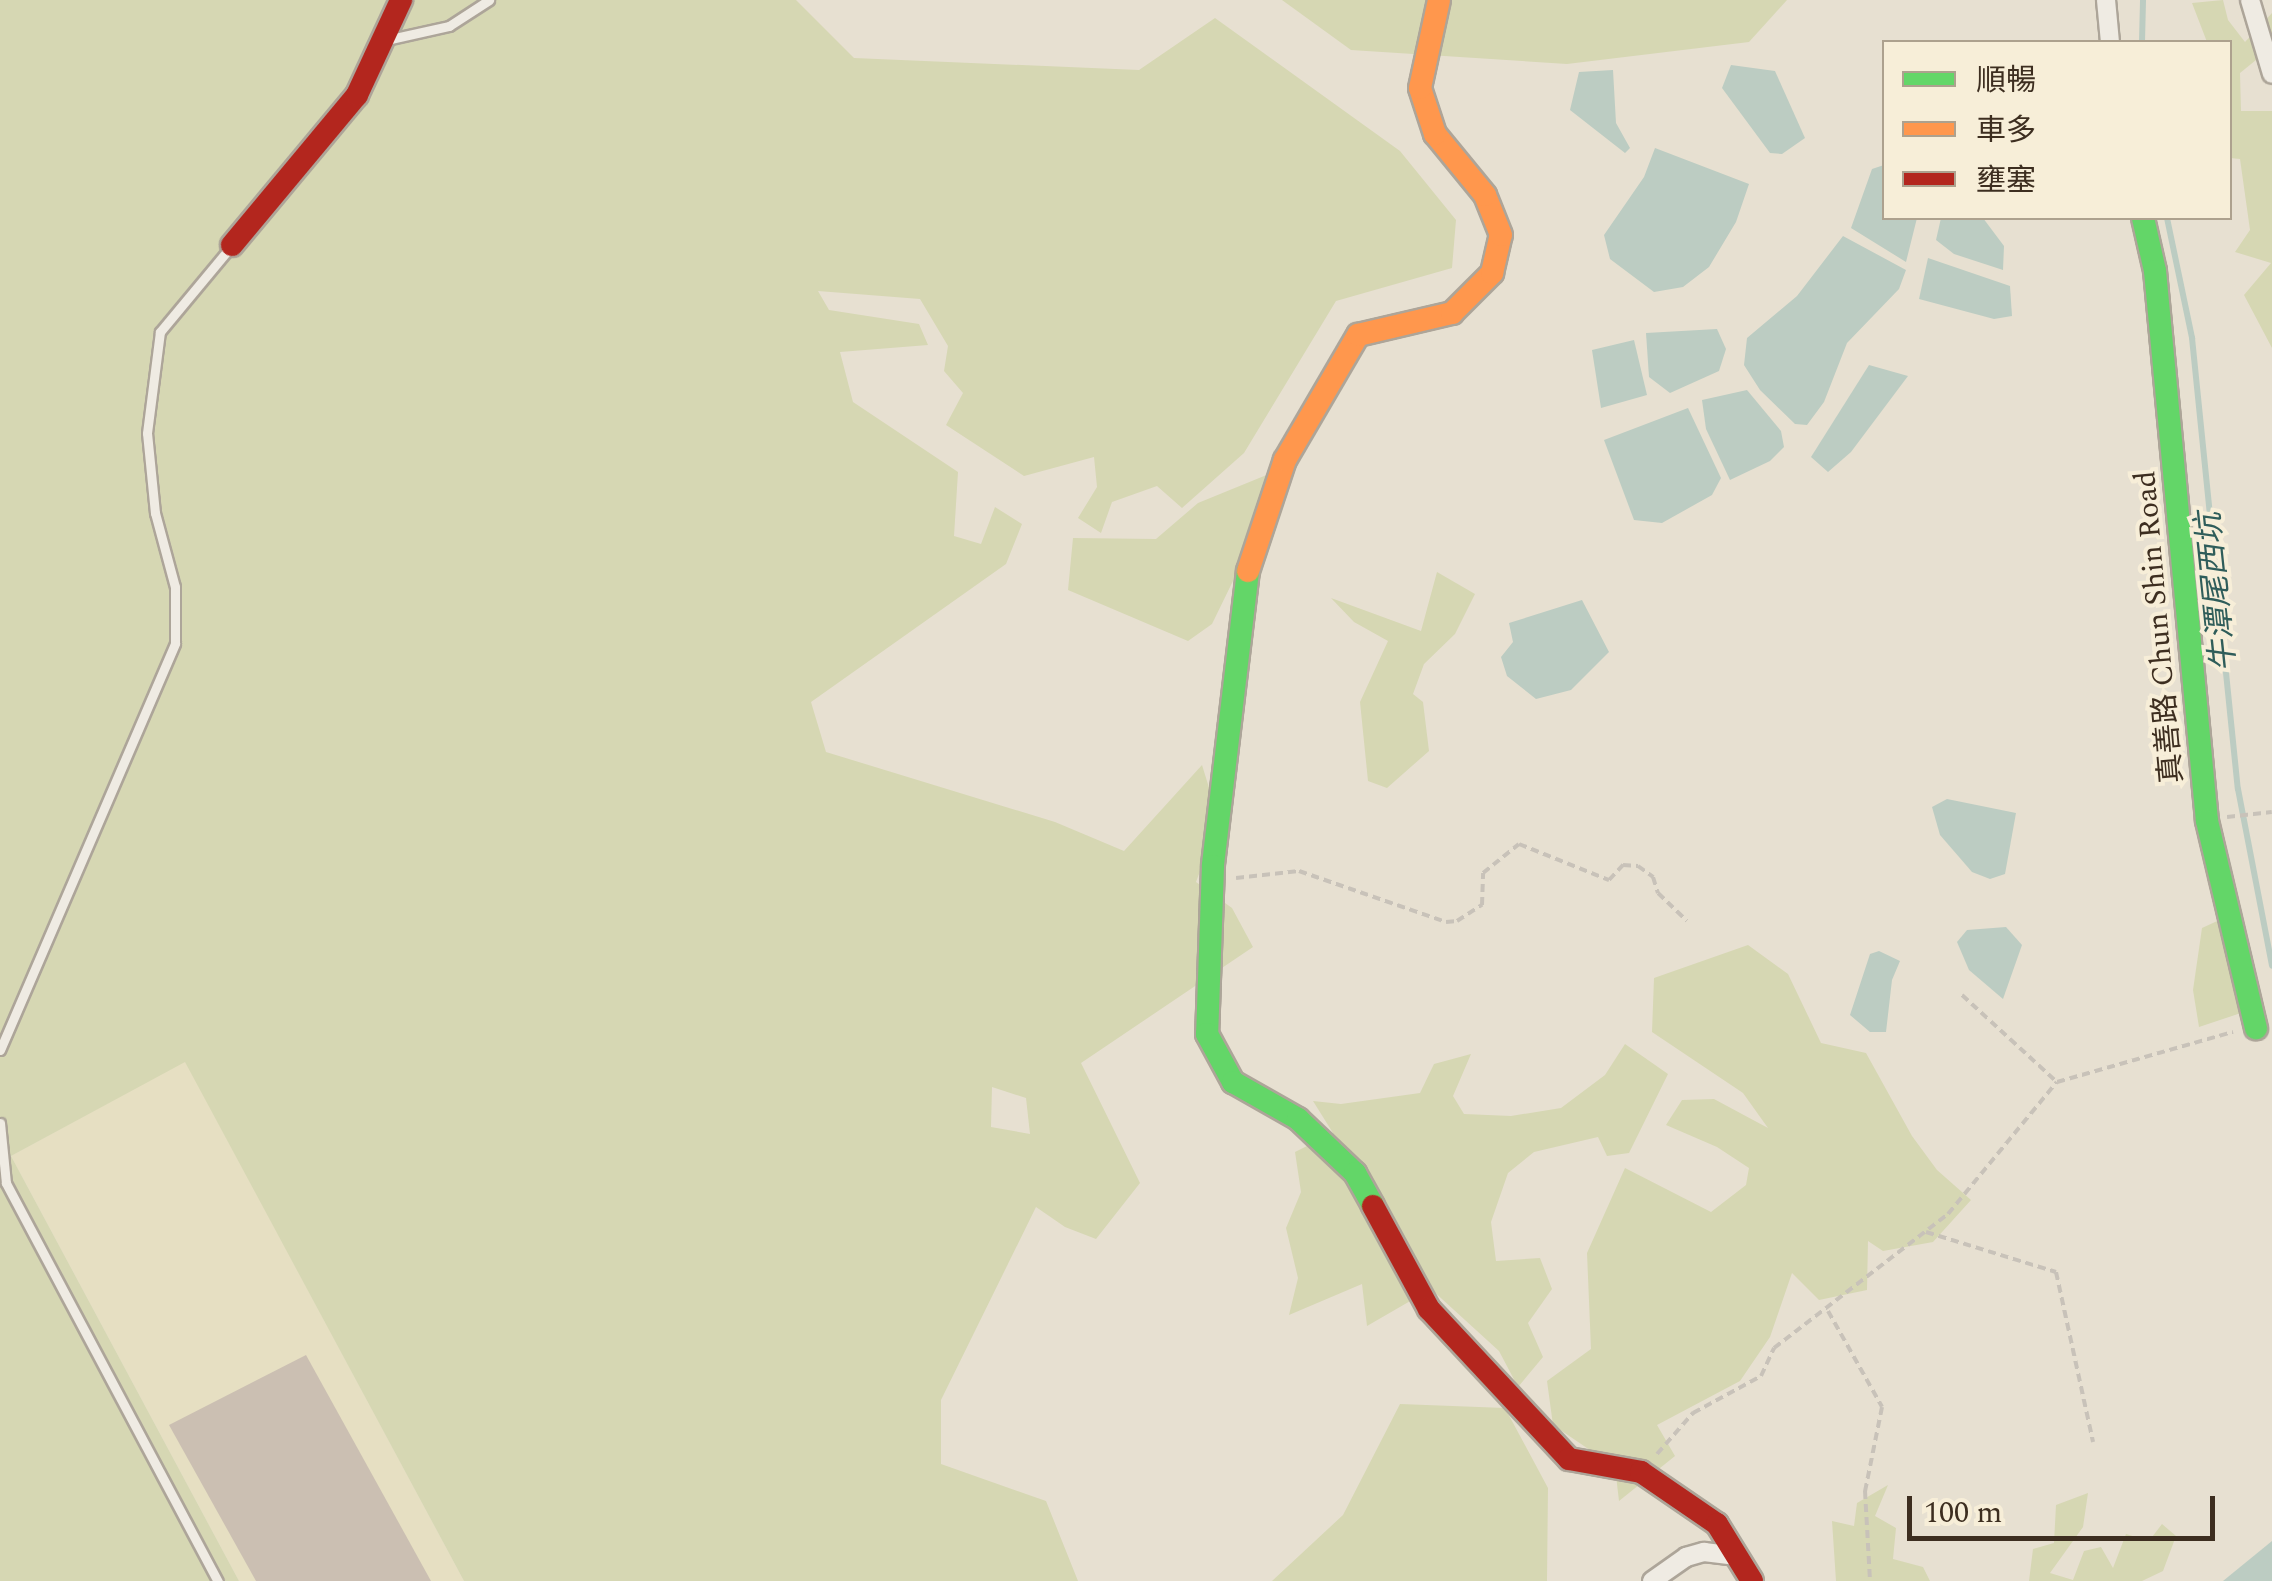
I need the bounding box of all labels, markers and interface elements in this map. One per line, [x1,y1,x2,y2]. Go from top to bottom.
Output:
legend [1882,40,2232,220]
text: 順暢 [1976,58,2036,104]
text: 車多 [1976,108,2036,154]
text: 壅塞 [1976,158,2036,204]
street label: 真善路 Chun Shin Road [2127,469,2191,785]
water label: 牛潭尾西坑 [2191,510,2245,674]
scale bar [1912,1476,2220,1538]
text: 100 m [1924,1490,2002,1536]

